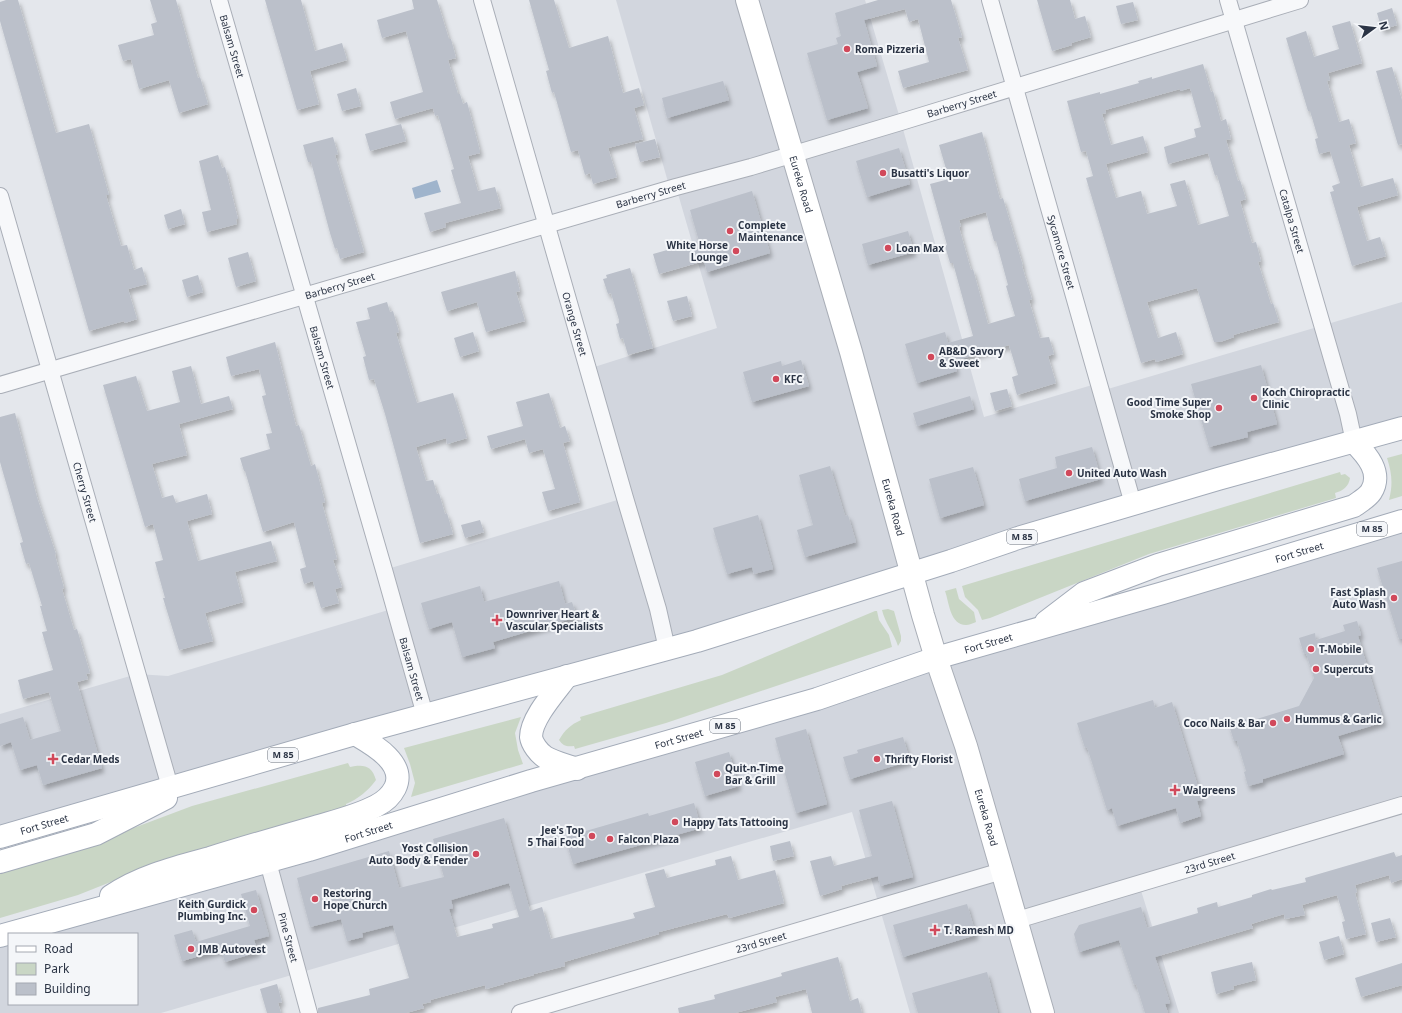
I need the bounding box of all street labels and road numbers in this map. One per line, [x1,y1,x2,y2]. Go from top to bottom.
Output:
street label: Balsam Street [217,13,248,80]
street label: Barberry Street [925,86,998,121]
street label: Eureka Road [786,154,816,214]
street label: Barberry Street [614,178,687,211]
street label: Catalpa Street [1276,187,1308,255]
street label: Sycamore Street [1044,213,1079,291]
street label: Barberry Street [303,269,377,302]
street label: Orange Street [559,290,591,358]
street label: Balsam Street [307,324,338,391]
street label: Cherry Street [70,460,101,524]
street label: Eureka Road [879,477,908,538]
road number: M 85 [1357,522,1387,536]
road number: M 85 [1007,530,1037,544]
street label: Fort Street [1273,538,1325,566]
street label: Fort Street [963,629,1014,657]
street label: Balsam Street [396,636,428,702]
road number: M 85 [710,719,740,733]
street label: Fort Street [653,725,705,752]
road number: M 85 [268,748,298,762]
street label: Eureka Road [972,787,1002,848]
street label: Fort Street [18,810,70,838]
street label: Fort Street [343,817,395,846]
street label: 23rd Street [1183,848,1237,877]
street label: Pine Street [275,911,302,964]
street label: 23rd Street [734,928,788,956]

